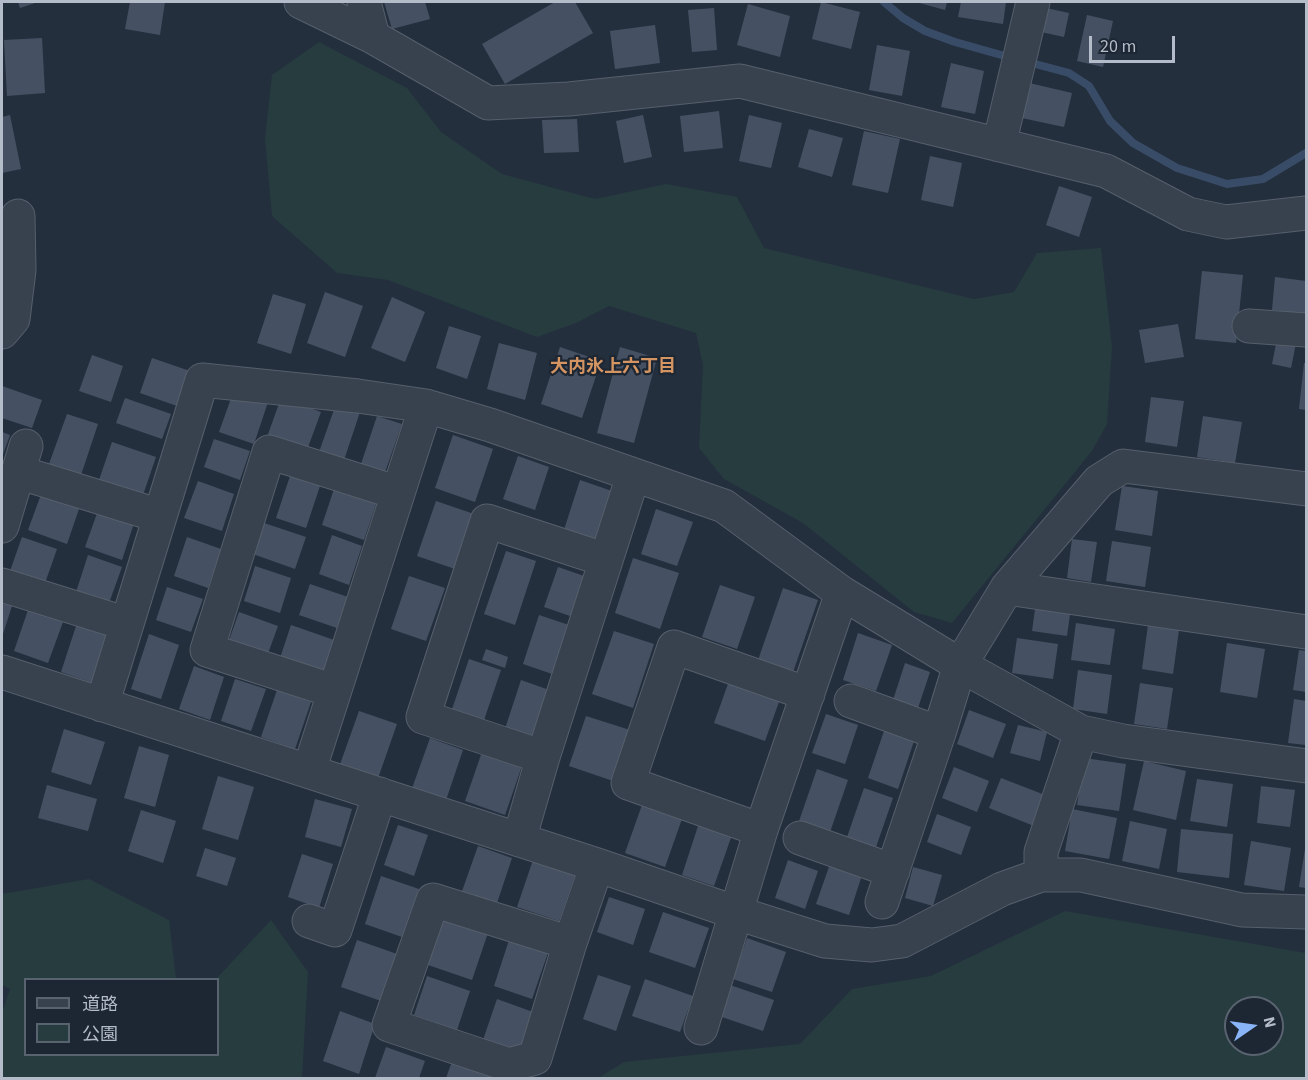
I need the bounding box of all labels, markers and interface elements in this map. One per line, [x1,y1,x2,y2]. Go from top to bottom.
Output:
scale bar [1092,24,1178,62]
text: 20 m [1100,34,1136,59]
district label: 大内氷上六丁目 [550,357,676,379]
legend [24,978,219,1056]
text: 道路 [82,992,118,1017]
north arrow [1224,996,1284,1056]
text: N [1258,1015,1282,1030]
text: 公園 [82,1022,118,1047]

